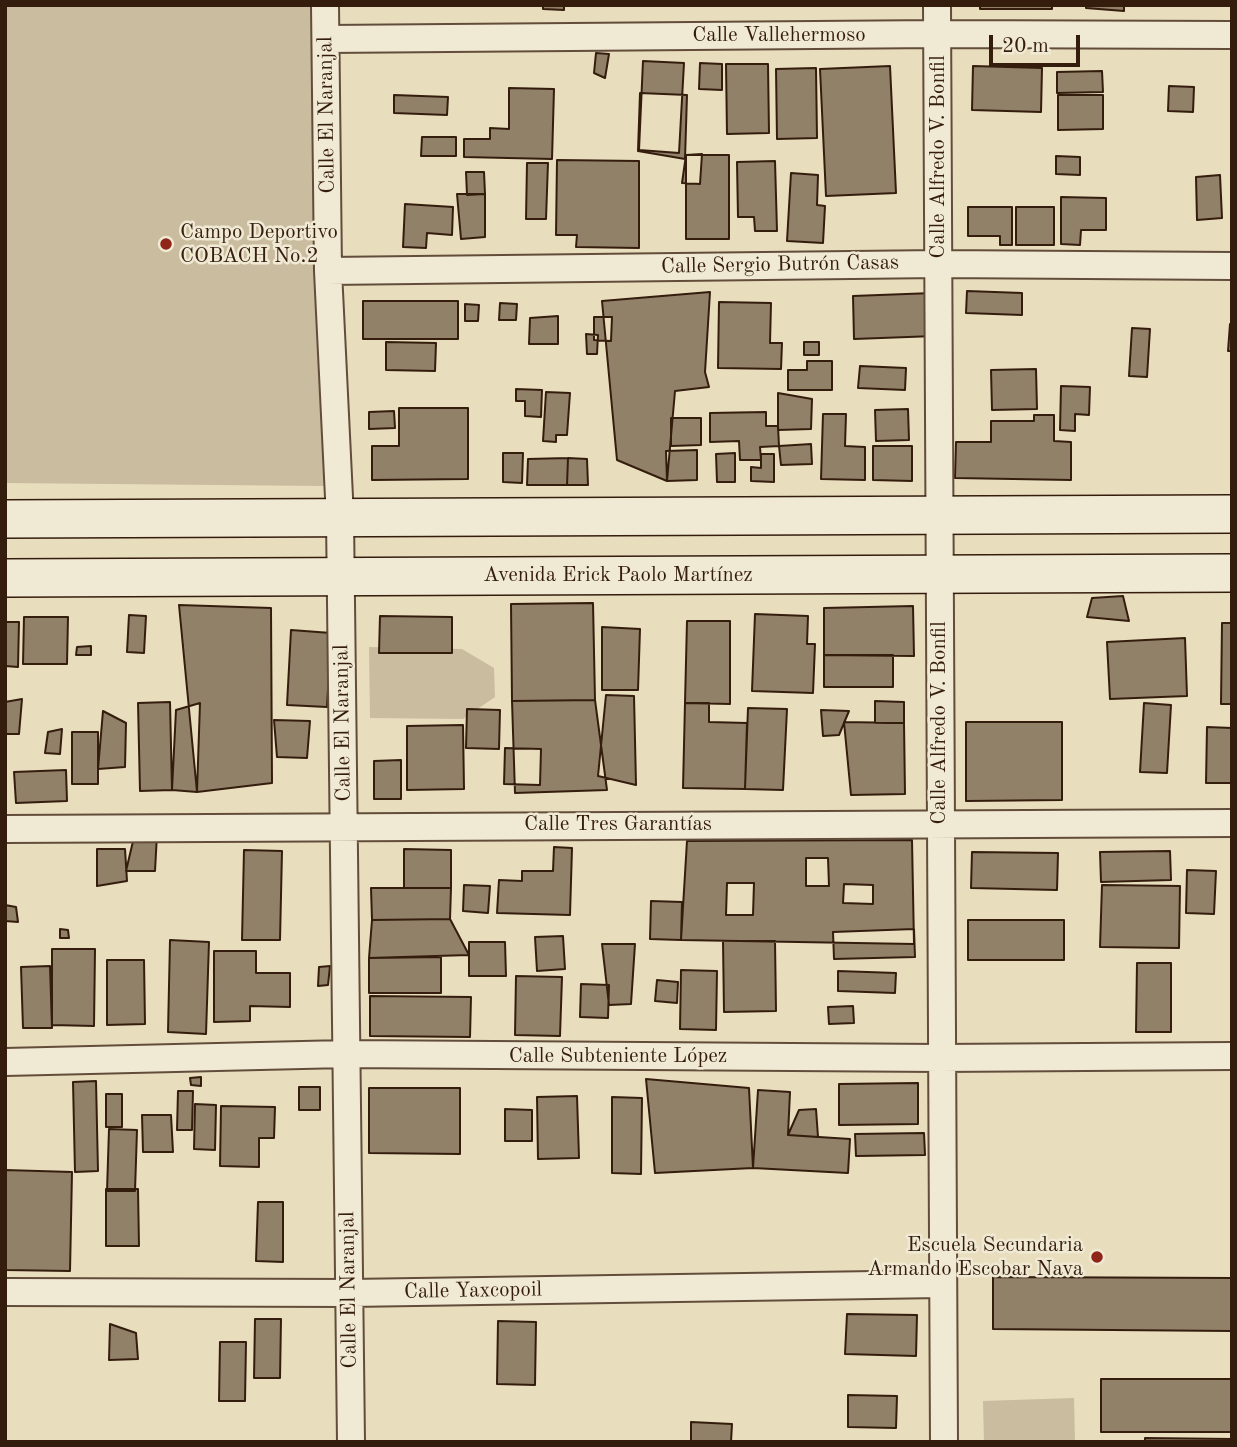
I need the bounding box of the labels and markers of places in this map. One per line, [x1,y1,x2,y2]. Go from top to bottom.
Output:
place label: Campo Deportivo COBACH No.2 [180,219,338,269]
marker: Campo Deportivo COBACH No.2 [158,236,174,252]
place label: Escuela Secundaria Armando Escobar Nava [867,1232,1083,1282]
marker: Escuela Secundaria Armando Escobar Nava [1089,1249,1105,1265]

